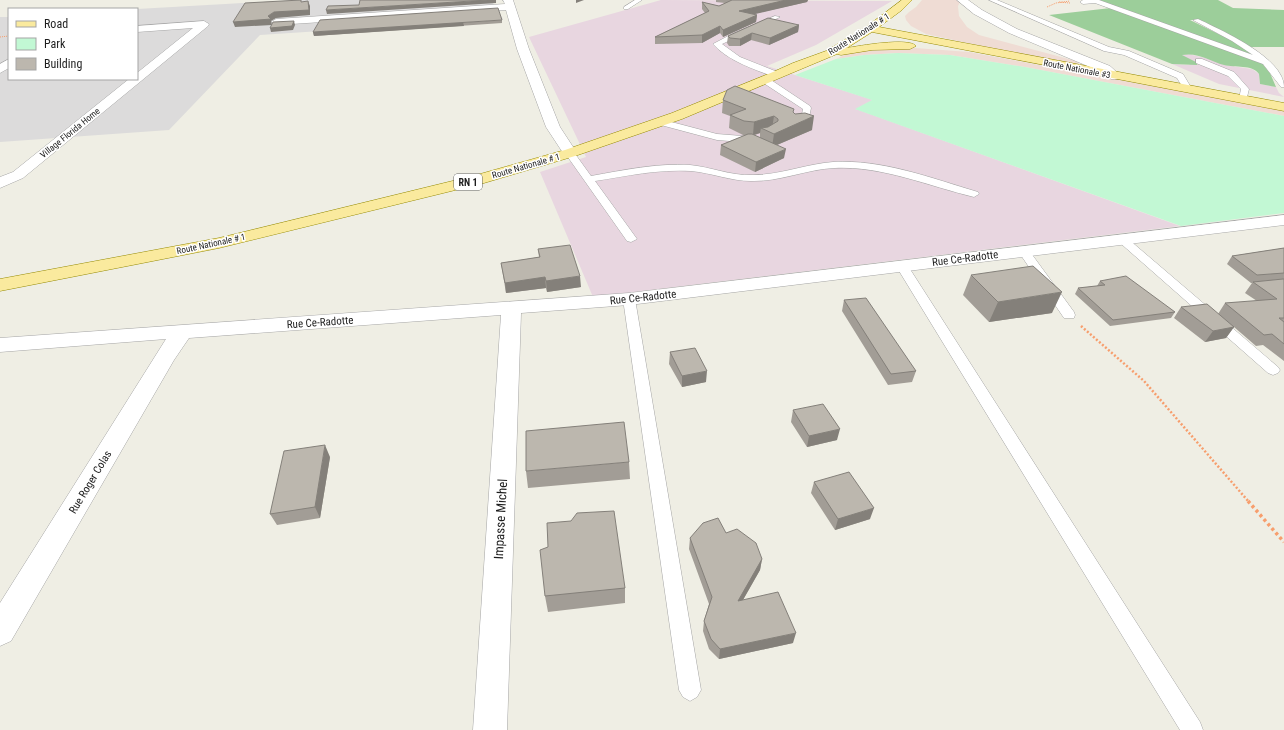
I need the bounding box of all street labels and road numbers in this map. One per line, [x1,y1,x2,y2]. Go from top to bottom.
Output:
street label: Route Nationale # 1 [827,11,891,57]
street label: Route Nationale #3 [1043,58,1111,80]
street label: Village Florida Home [38,106,102,160]
street label: Route Nationale # 1 [491,152,561,180]
road number: RN 1 [454,174,482,190]
street label: Route Nationale # 1 [176,232,246,256]
street label: Rue Ce-Radotte [931,248,999,269]
street label: Rue Ce-Radotte [609,288,677,307]
street label: Rue Ce-Radotte [286,314,354,331]
street label: Rue Roger Colas [67,448,114,516]
street label: Impasse Michel [491,478,510,560]

